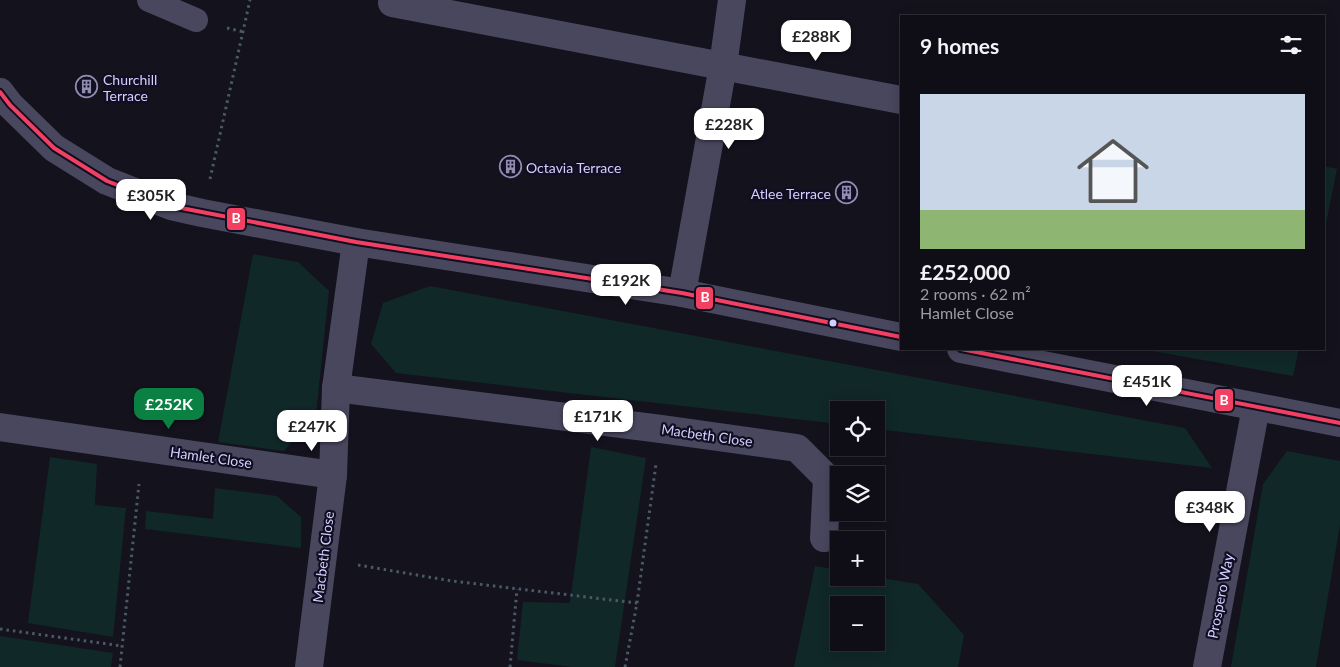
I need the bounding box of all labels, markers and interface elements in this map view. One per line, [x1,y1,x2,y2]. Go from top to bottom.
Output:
pin: £288K [781,20,851,62]
text: £288K [792,26,840,45]
icon: filters [1277,31,1305,59]
text: 9 homes [920,33,999,58]
place label: Churchill Terrace [103,71,157,104]
building icon: Churchill Terrace [75,75,99,99]
pin: £228K [694,108,764,150]
text: £228K [705,114,753,133]
icon: home [1068,126,1158,216]
building icon: Octavia Terrace [498,155,522,179]
place label: Octavia Terrace [526,159,621,176]
pin: £305K [116,178,186,221]
building icon: Atlee Terrace [835,181,859,205]
text: £305K [127,185,175,204]
place label: Atlee Terrace [751,185,831,202]
line badge: B [226,207,246,231]
text: B [231,209,241,226]
text: £252,000 [920,259,1010,284]
pin: £192K [591,264,661,306]
text: £192K [602,270,650,289]
text: 2 rooms · 62 m² [920,284,1031,303]
line badge: B [695,286,714,310]
text: B [700,288,710,305]
text: Hamlet Close [920,303,1014,322]
unlabelled marker [828,318,838,328]
pin: £451K [1112,364,1182,407]
text: £451K [1123,371,1171,390]
pin: £252K [134,388,204,430]
line badge: B [1214,388,1234,412]
text: B [1219,391,1229,408]
text: £252K [145,394,193,413]
pin: £171K [563,400,633,442]
map controls [830,401,885,651]
button: locate [830,401,885,456]
text: £171K [574,406,622,425]
pin: £247K [277,410,347,452]
text: £247K [288,416,336,435]
street label: Macbeth Close [660,420,754,450]
street label: Hamlet Close [169,443,253,471]
button: layers [830,466,885,521]
pin: £348K [1175,490,1245,533]
text: £348K [1186,497,1234,516]
street label: Macbeth Close [309,510,337,604]
button: + [830,531,885,586]
street label: Prospero Way [1203,551,1237,640]
button: − [830,596,885,651]

